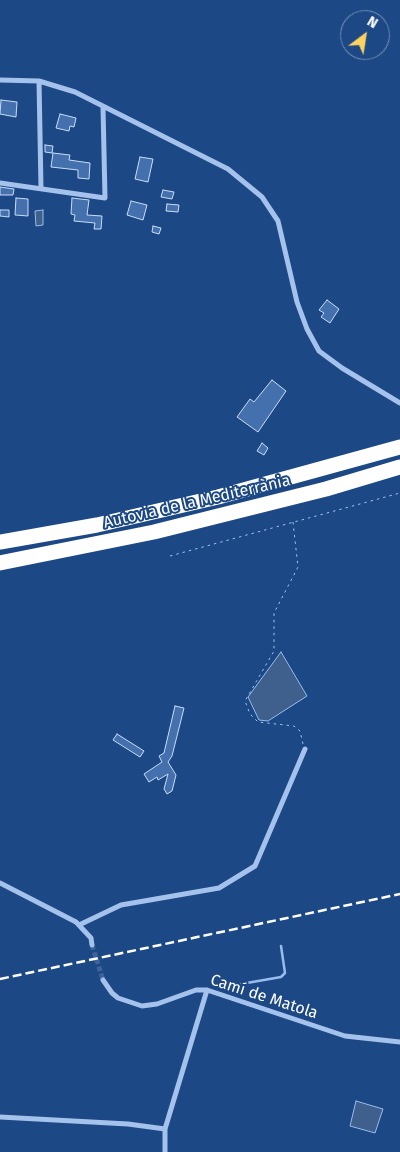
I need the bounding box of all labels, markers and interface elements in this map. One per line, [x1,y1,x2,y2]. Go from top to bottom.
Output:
north arrow [340,10,390,60]
text: N [364,13,381,32]
street label: Autovia de la Mediterrània [102,471,292,533]
street label: Camí de Matola [208,971,320,1023]

